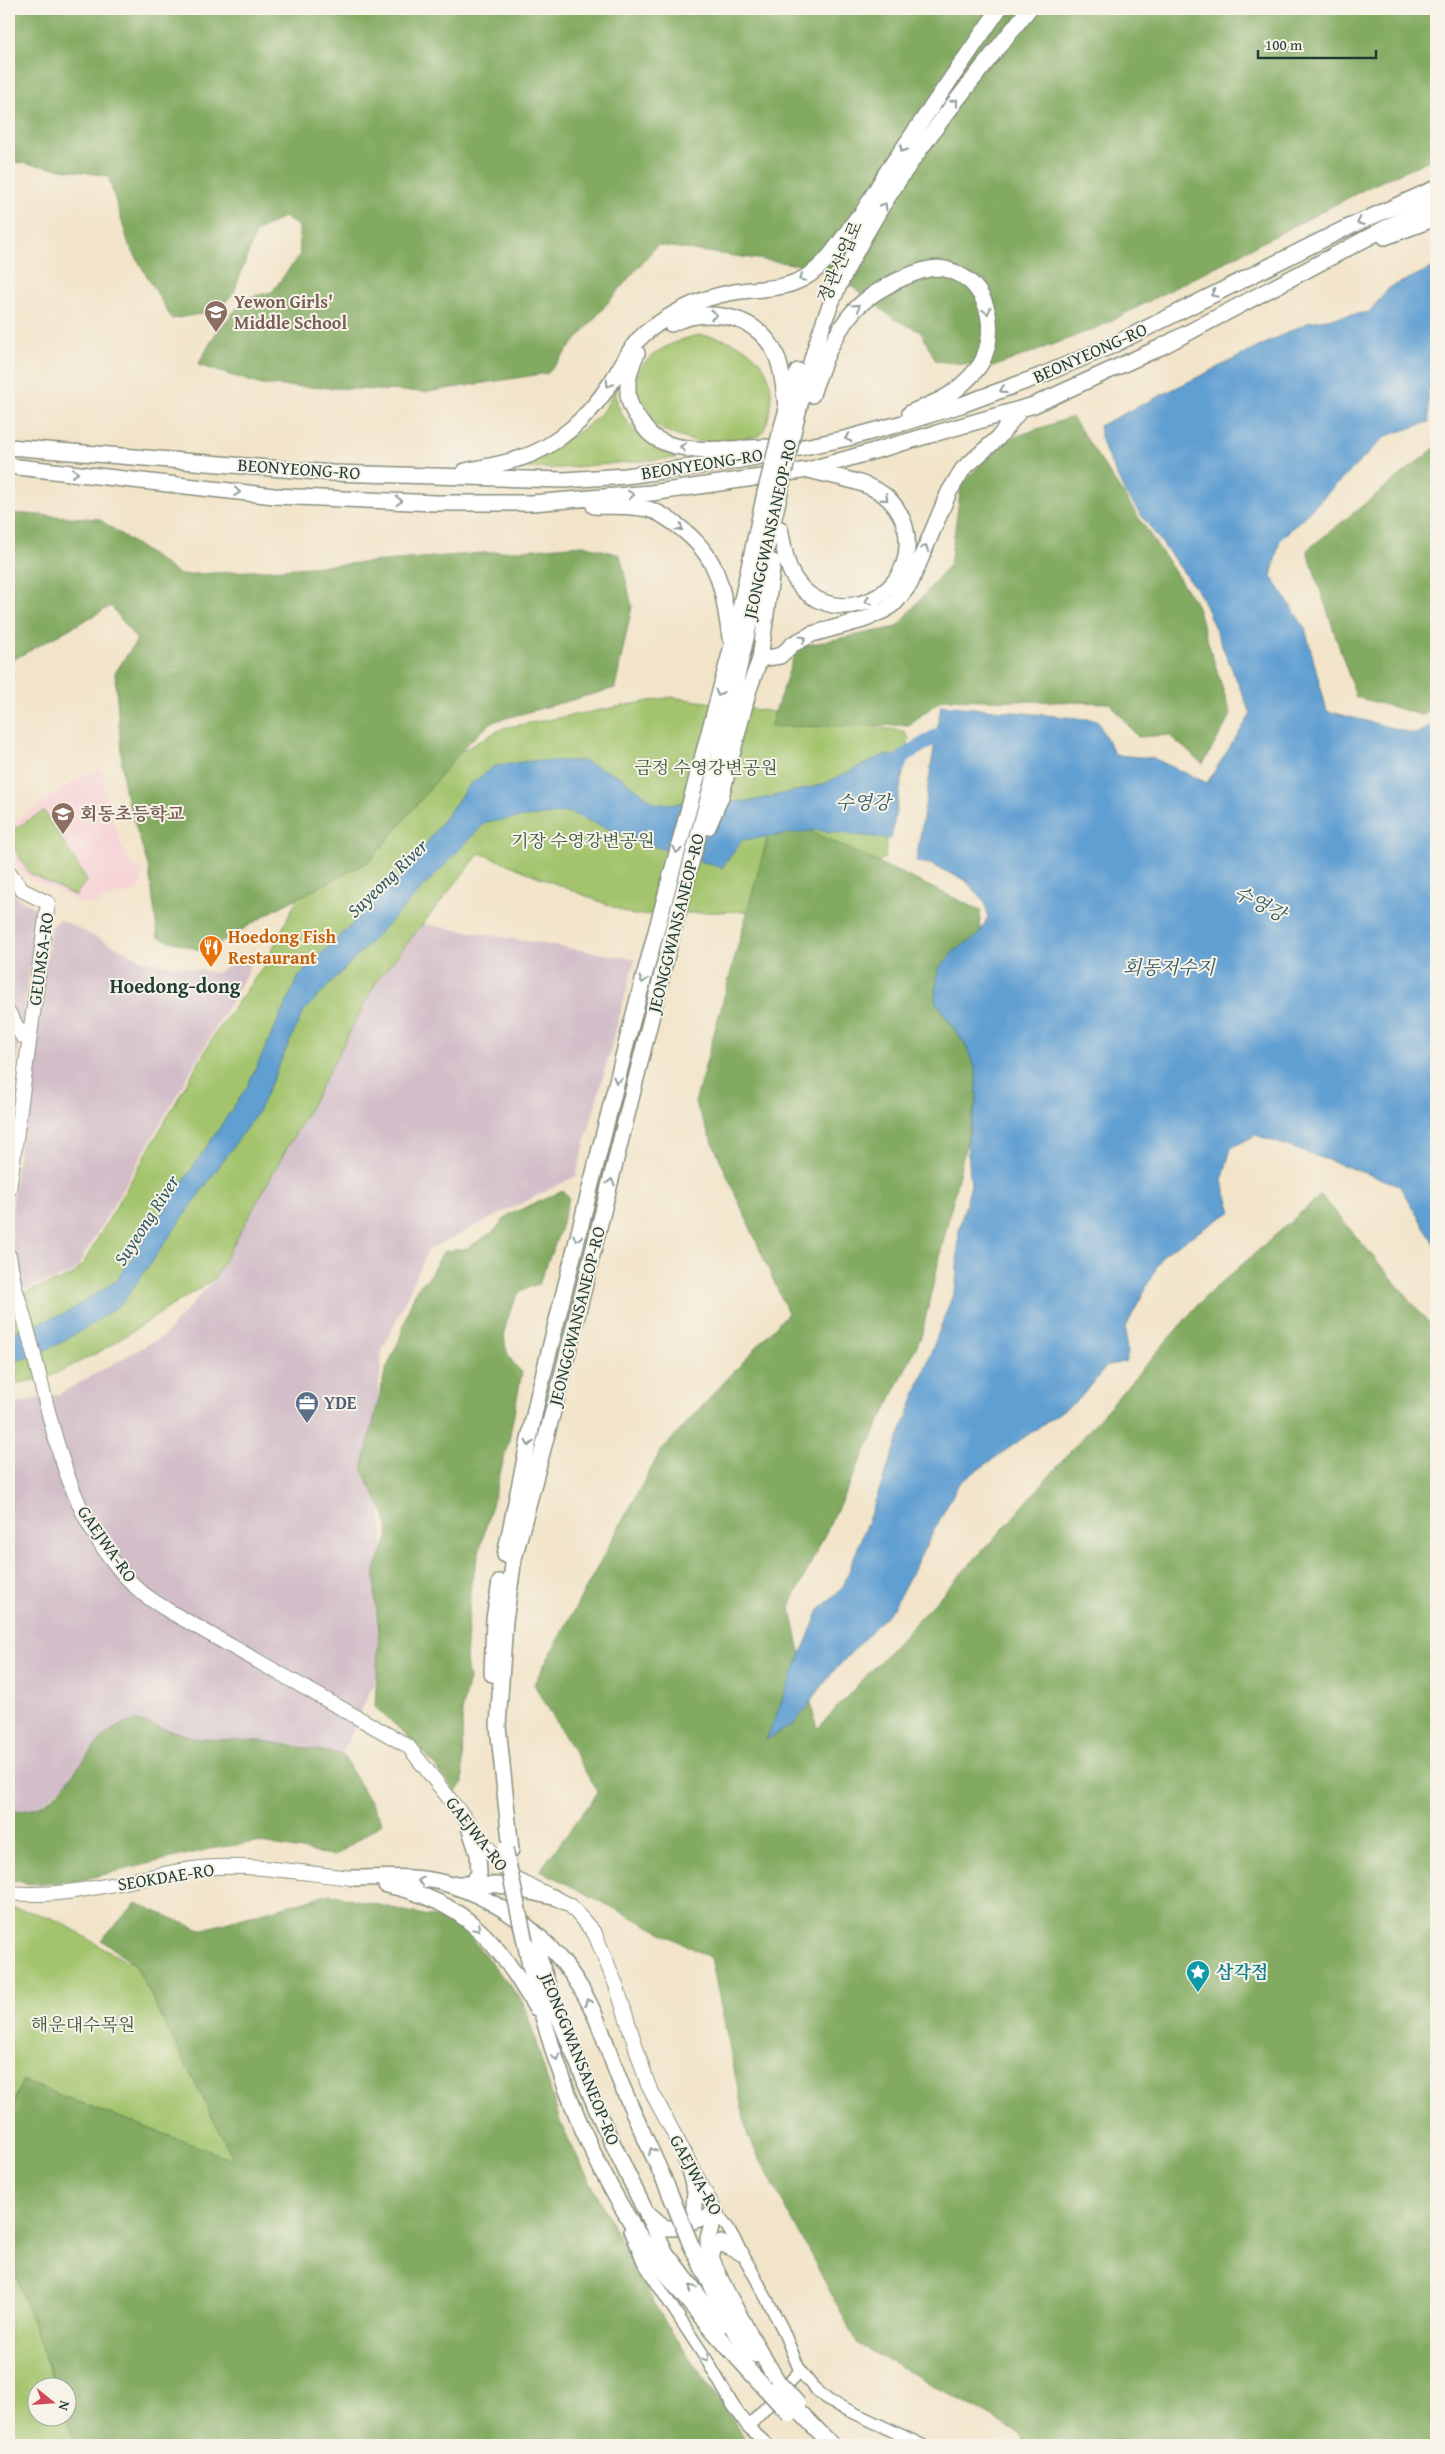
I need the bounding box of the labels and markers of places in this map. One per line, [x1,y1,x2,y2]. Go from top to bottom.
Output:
place label: Yewon Girls' Middle School [234,288,347,336]
school or university icon: Yewon Girls' Middle School [203,299,229,333]
place label: 회동초등학교 [80,800,185,827]
school or university icon: 회동초등학교 [50,801,76,835]
place label: Hoedong Fish Restaurant [228,923,337,971]
restaurant icon: Hoedong Fish Restaurant [198,934,224,968]
place label: YDE [324,1389,357,1416]
office icon: YDE [294,1390,320,1424]
place label: 삼각점 [1216,1958,1268,1985]
place icon: 삼각점 [1185,1959,1211,1993]

